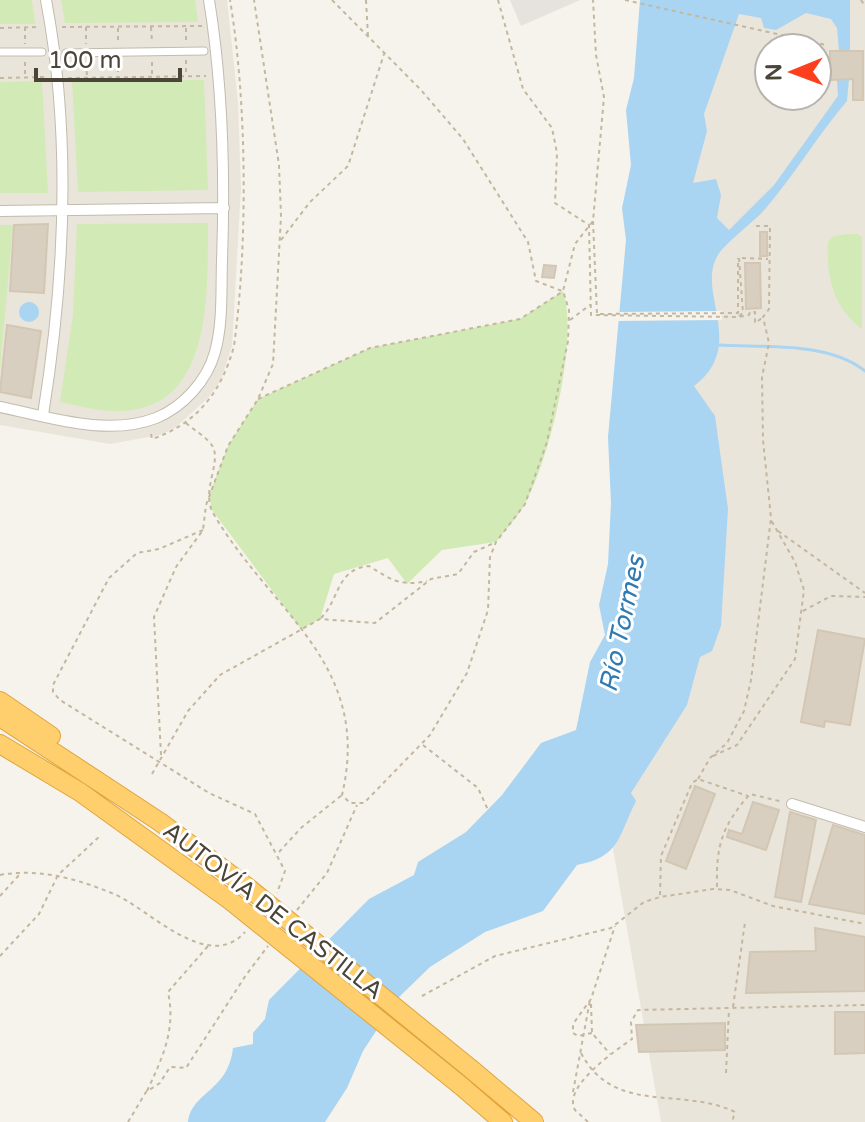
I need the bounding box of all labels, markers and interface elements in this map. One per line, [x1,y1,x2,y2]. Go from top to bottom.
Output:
scale bar [36,32,180,82]
north arrow [753,32,833,112]
text: 100 m [48,46,122,75]
text: N [761,63,787,81]
water label: Río Tormes [592,552,652,695]
street label: AUTOVÍA DE CASTILLA [157,815,389,1006]

